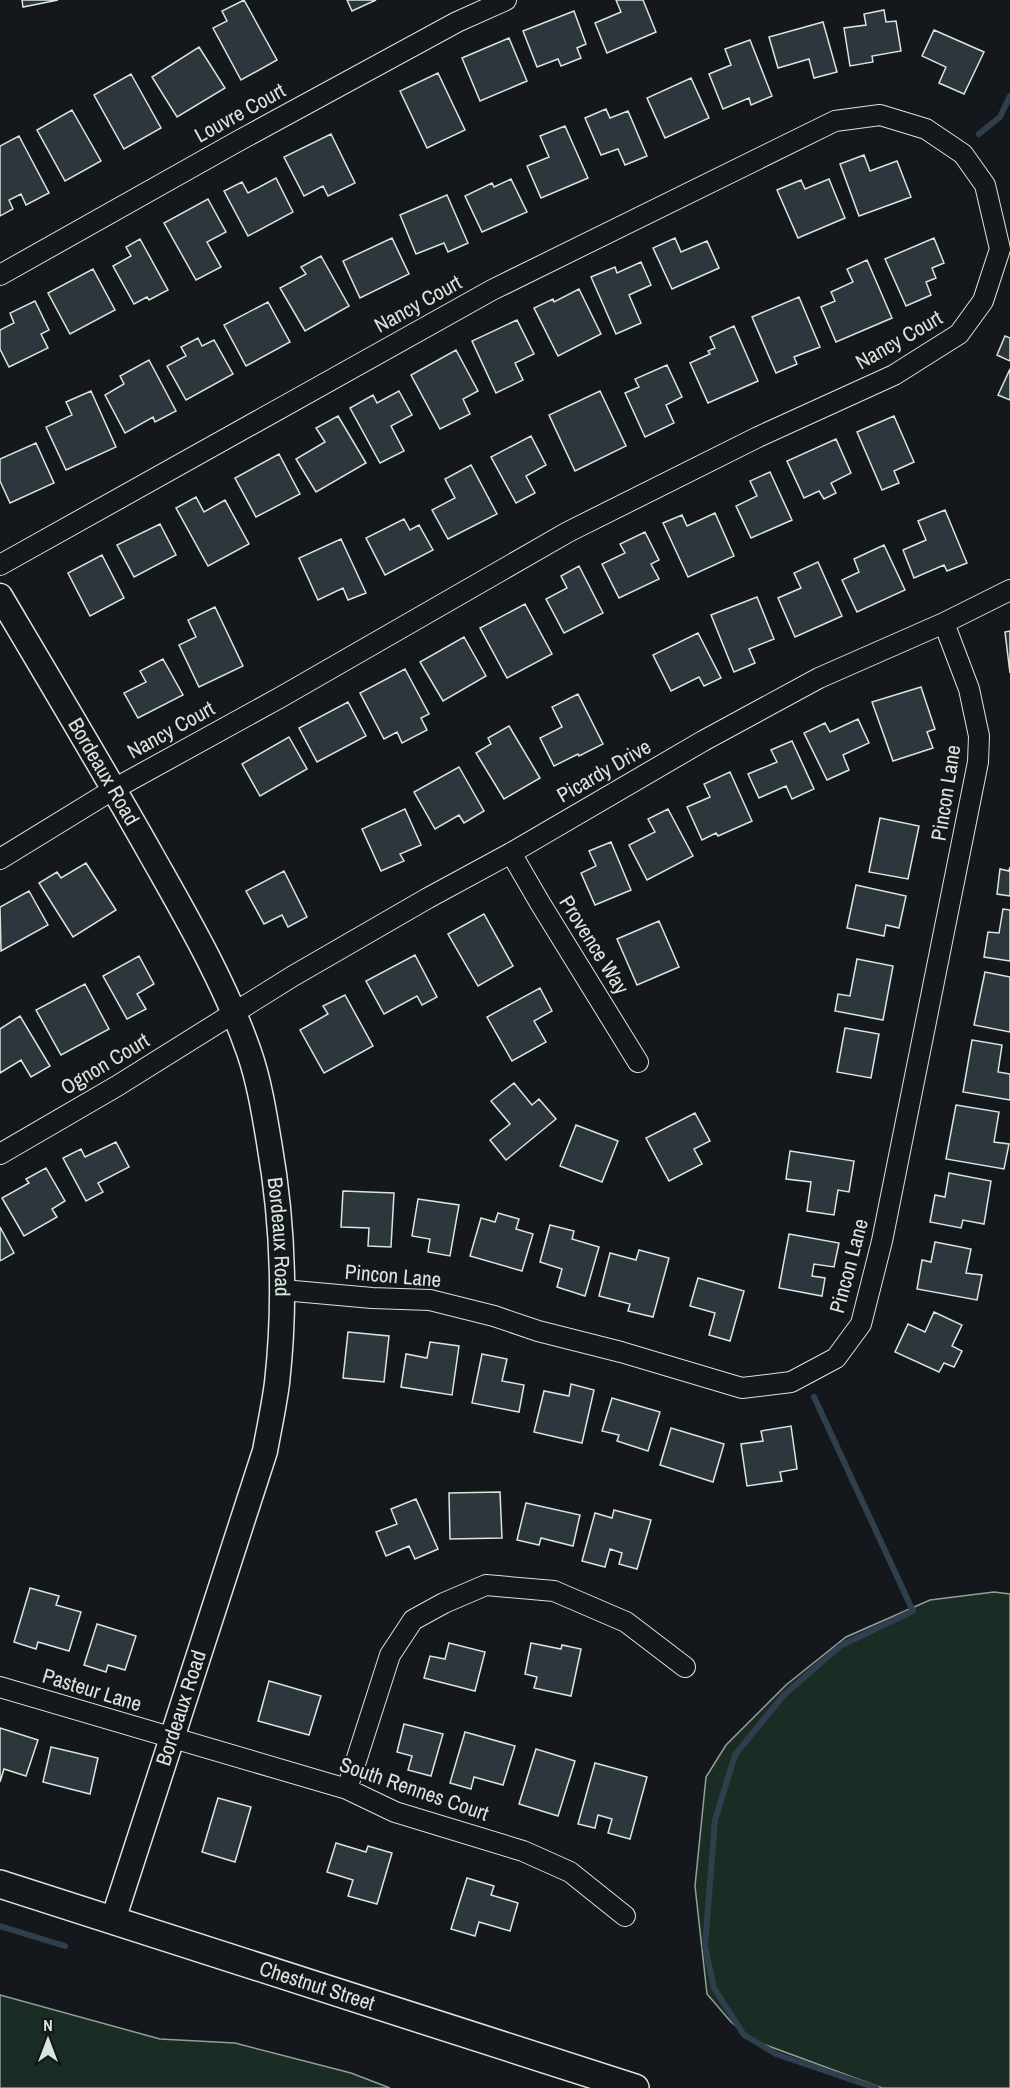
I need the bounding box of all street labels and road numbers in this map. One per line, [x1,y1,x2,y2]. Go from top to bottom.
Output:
street label: Louvre Court [189,76,290,149]
street label: Nancy Court [369,268,467,339]
street label: Nancy Court [850,303,948,376]
street label: Nancy Court [122,694,220,765]
street label: Bordeaux Road [61,712,147,831]
street label: Picardy Drive [551,732,656,809]
street label: Pincon Lane [924,743,967,843]
street label: Provence Way [553,890,636,1000]
street label: Ognon Court [55,1026,155,1101]
street label: Bordeaux Road [261,1175,297,1297]
street label: Pincon Lane [822,1215,875,1316]
street label: Pincon Lane [344,1257,442,1294]
street label: Bordeaux Road [148,1646,213,1769]
street label: Pasteur Lane [39,1661,145,1718]
street label: South Rennes Court [336,1749,493,1828]
street label: Chestnut Street [256,1953,379,2018]

